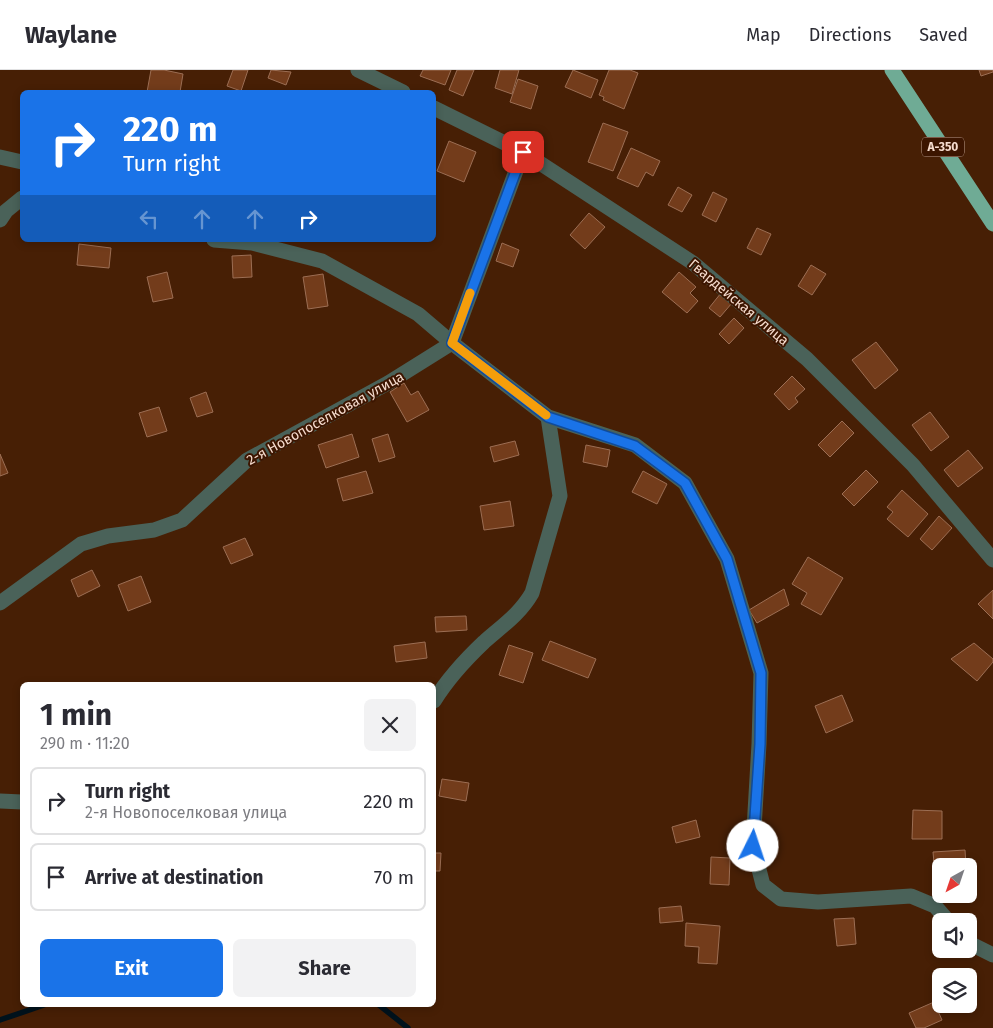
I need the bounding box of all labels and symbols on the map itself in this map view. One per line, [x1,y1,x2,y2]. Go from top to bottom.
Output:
pin [502,131,544,173]
road number: А-350 [922,138,964,156]
street label: Гвардейская улица [685,256,792,349]
street label: 2-я Новопоселковая улица [244,368,407,469]
position arrow [726,819,778,871]
north arrow [932,858,978,902]

